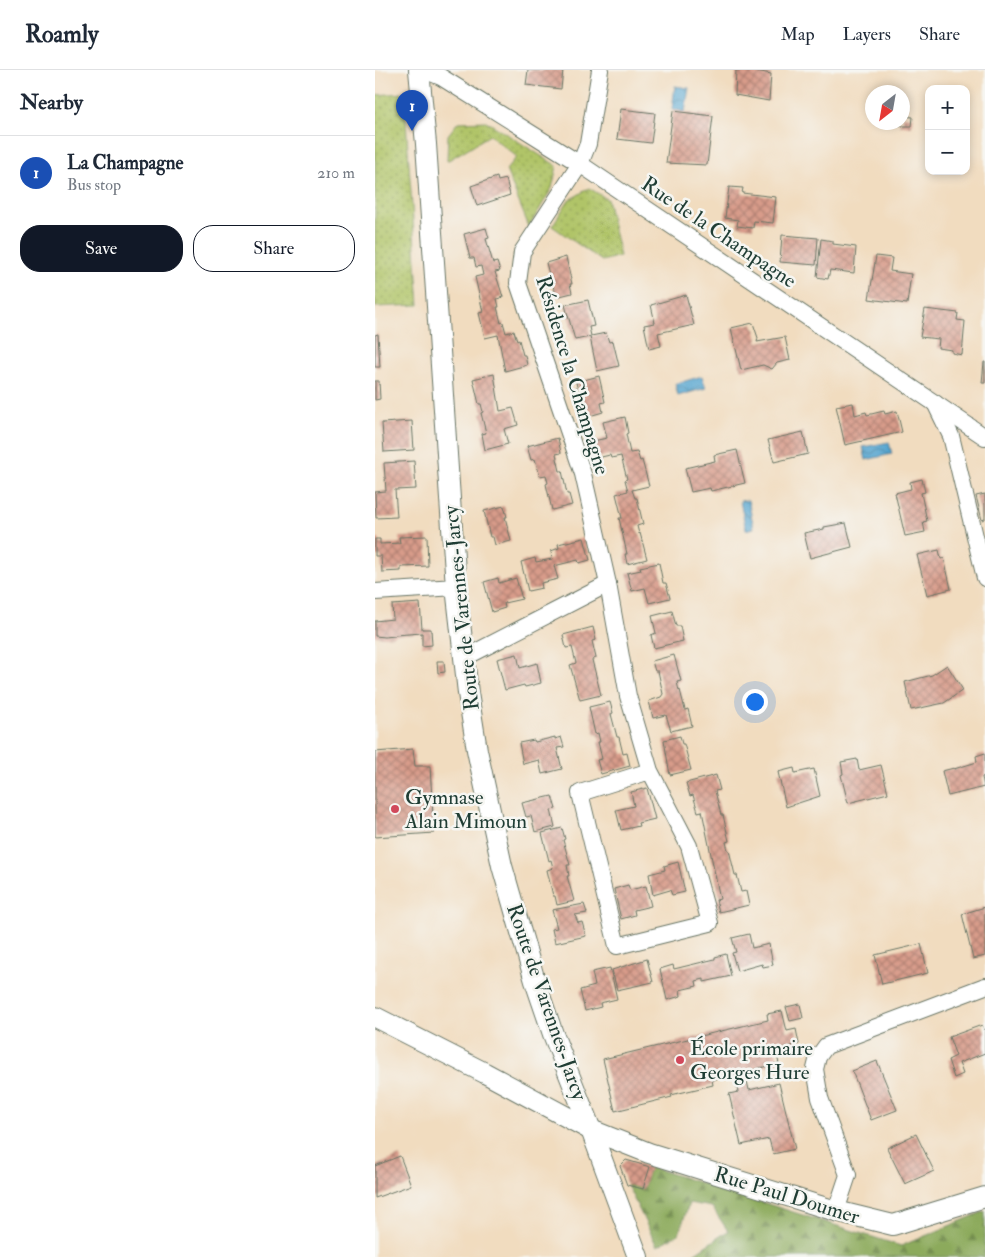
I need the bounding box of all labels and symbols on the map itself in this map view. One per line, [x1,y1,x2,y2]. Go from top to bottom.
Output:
north arrow [865,85,910,130]
pin: 1 [396,90,428,131]
street label: Rue de la Champagne [636,171,802,294]
street label: Résidence la Champagne [529,272,616,478]
street label: Route de Varennes-Jarcy [437,503,486,712]
your location [742,689,768,715]
place label: Gymnase Alain Mimoun [404,784,527,835]
marker: Gymnase Alain Mimoun [389,803,401,815]
street label: Route de Varennes-Jarcy [500,900,593,1105]
place label: École primaire Georges Hure [690,1035,813,1086]
marker: École primaire Georges Hure [674,1054,686,1066]
street label: Rue Paul Doumer [711,1161,863,1230]

